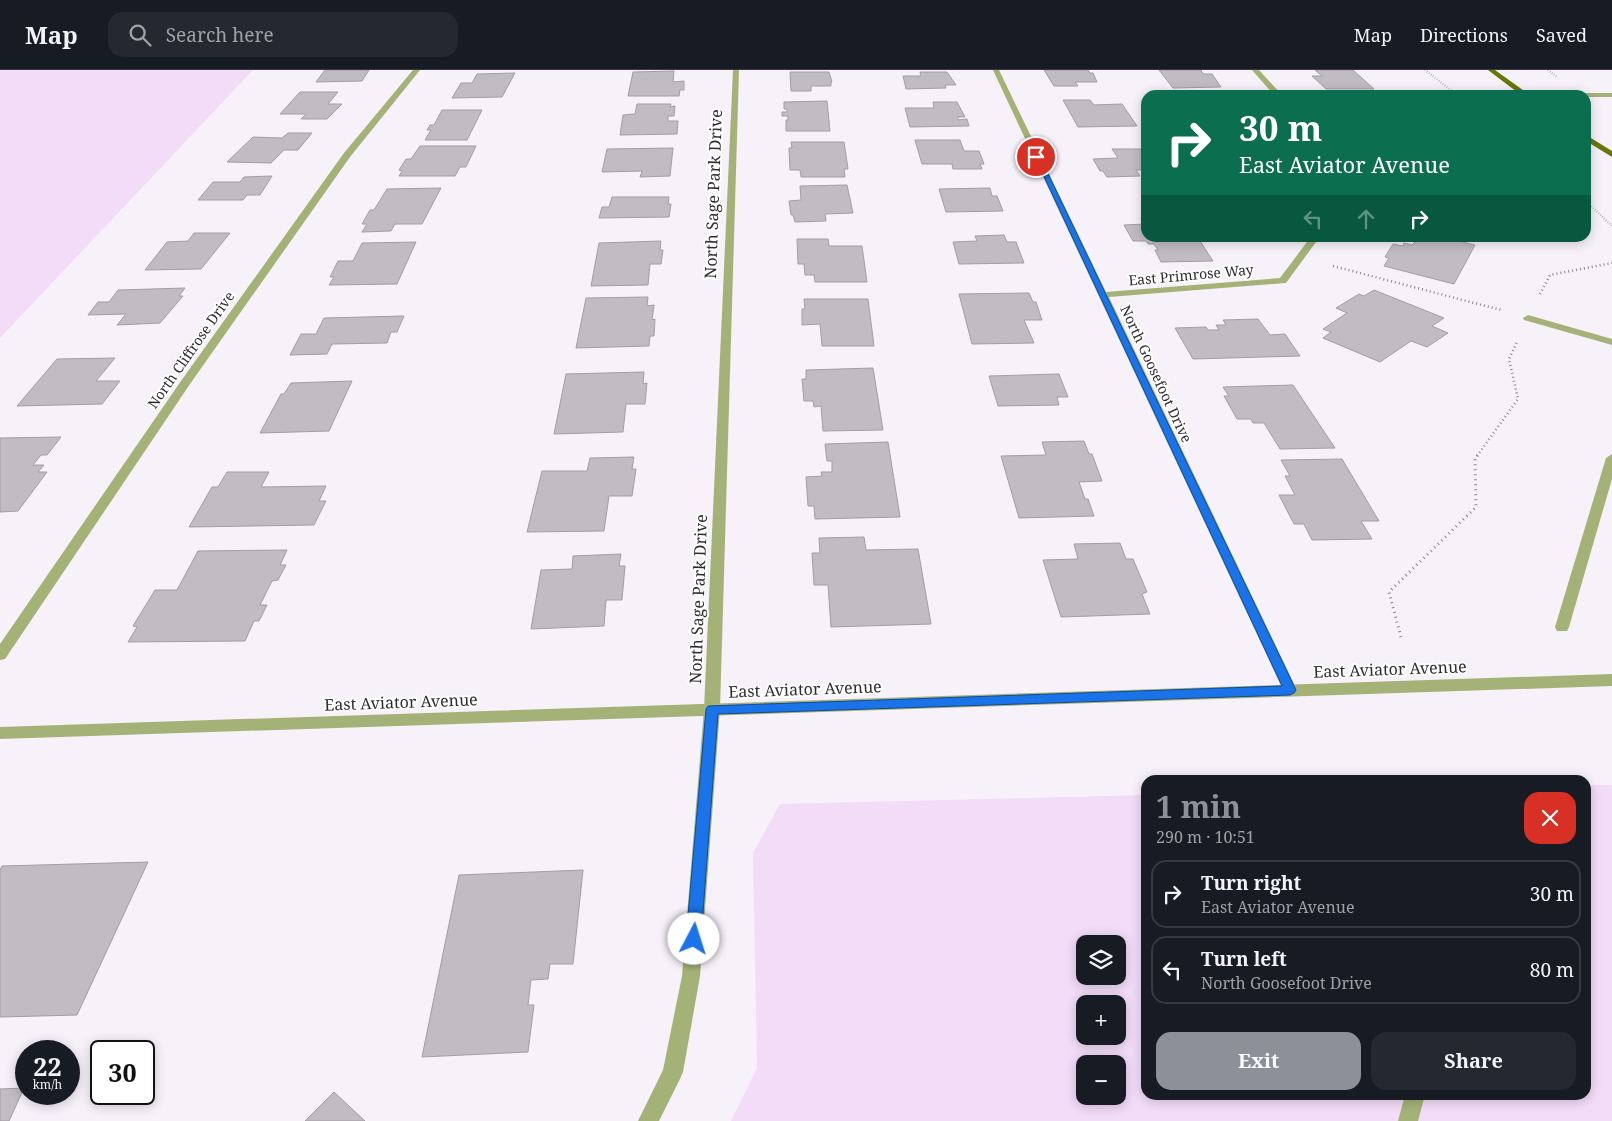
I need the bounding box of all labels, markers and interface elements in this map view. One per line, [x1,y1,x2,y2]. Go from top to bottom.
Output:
search box [108,12,458,57]
text: Map [25,18,78,51]
icon: search [126,21,154,49]
text: Search here [166,22,274,48]
text: Map [1354,23,1392,47]
text: Directions [1420,23,1508,47]
text: Saved [1536,23,1587,47]
text: 30 m [1239,104,1322,151]
street label: North Sage Park Drive [699,109,727,279]
icon: right [1156,110,1221,175]
pin [1015,136,1057,178]
icon: arrive [1022,143,1050,171]
text: East Aviator Avenue [1239,149,1450,179]
icon: left [1299,205,1327,233]
icon: ahead [1352,205,1380,233]
icon: right [1405,205,1433,233]
street label: East Primrose Way [1128,260,1254,289]
street label: North Cliffrose Drive [143,287,238,412]
street label: North Goosefoot Drive [1116,302,1197,446]
street label: North Sage Park Drive [684,514,712,684]
street label: East Aviator Avenue [1313,655,1467,683]
street label: East Aviator Avenue [728,675,882,703]
street label: East Aviator Avenue [324,688,478,716]
text: 1 min [1156,786,1241,827]
button: close [1524,792,1576,844]
text: 290 m · 10:51 [1156,826,1255,848]
text: Turn right [1201,870,1301,896]
icon: right [1158,880,1186,908]
text: 30 m [1530,881,1574,907]
text: East Aviator Avenue [1201,896,1354,918]
position arrow [667,912,719,964]
map controls [1076,935,1126,1105]
button: layers [1076,935,1126,985]
text: Turn left [1201,946,1287,972]
icon: left [1158,956,1186,984]
text: 80 m [1530,957,1574,983]
text: North Goosefoot Drive [1201,972,1372,994]
button: + [1076,995,1126,1045]
button: Exit [1156,1032,1361,1090]
button: Share [1371,1032,1576,1090]
speed limit sign: 30 [90,1040,155,1105]
text: 22 [33,1049,62,1083]
button: − [1076,1055,1126,1105]
text: km/h [33,1076,62,1093]

